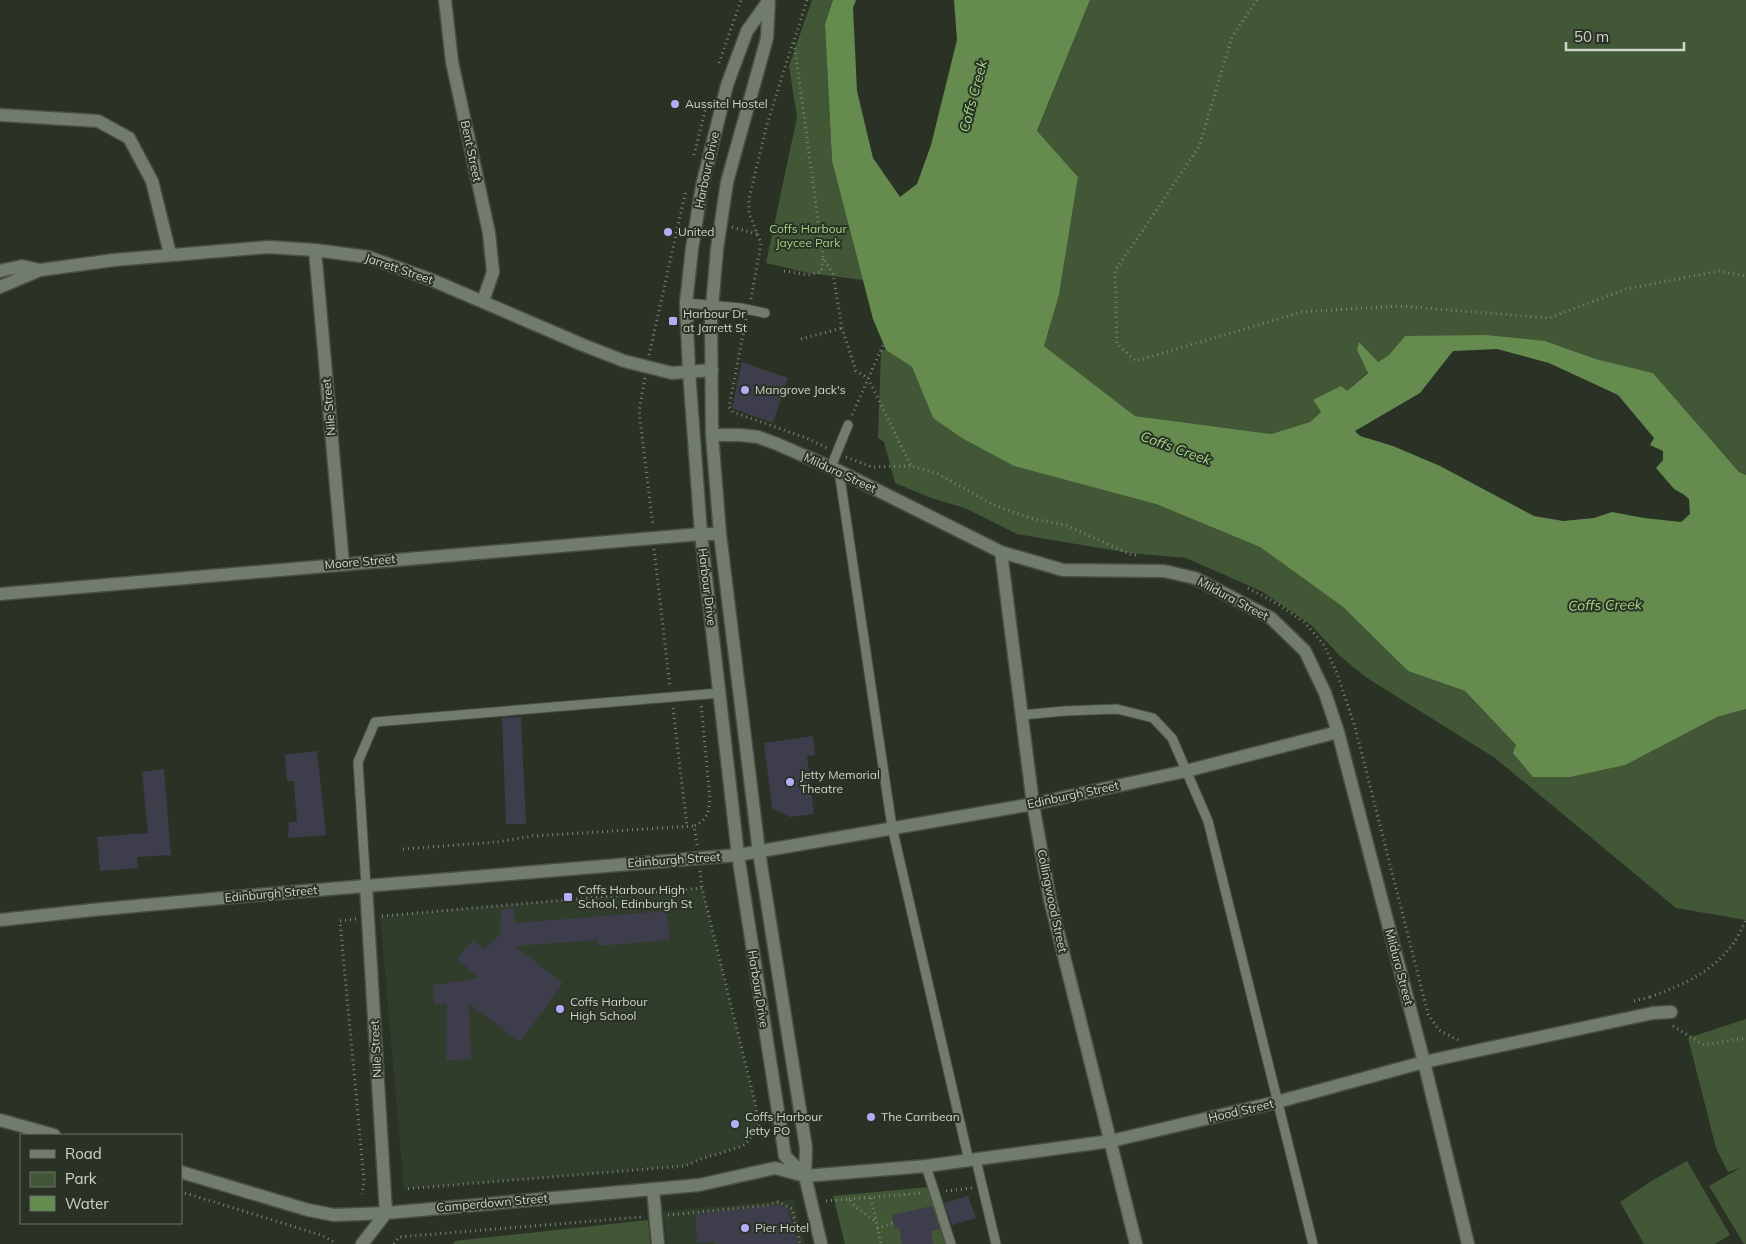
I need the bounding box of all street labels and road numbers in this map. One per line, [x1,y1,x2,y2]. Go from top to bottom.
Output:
street label: Bent Street [458,119,485,183]
street label: Harbour Drive [691,130,722,210]
street label: Jarrett Street [363,250,435,287]
street label: Nile Street [319,378,338,436]
street label: Mildura Street [802,449,879,496]
street label: Harbour Drive [695,547,720,627]
street label: Moore Street [324,551,396,572]
street label: Mildura Street [1195,574,1271,623]
street label: Edinburgh Street [1026,777,1120,812]
street label: Collingwood Street [1034,848,1071,954]
street label: Edinburgh Street [627,849,721,870]
street label: Edinburgh Street [224,882,318,905]
street label: Mildura Street [1382,927,1417,1006]
street label: Harbour Drive [745,949,772,1029]
street label: Nile Street [367,1020,384,1078]
street label: Hood Street [1207,1096,1275,1125]
street label: Camperdown Street [436,1190,548,1215]

